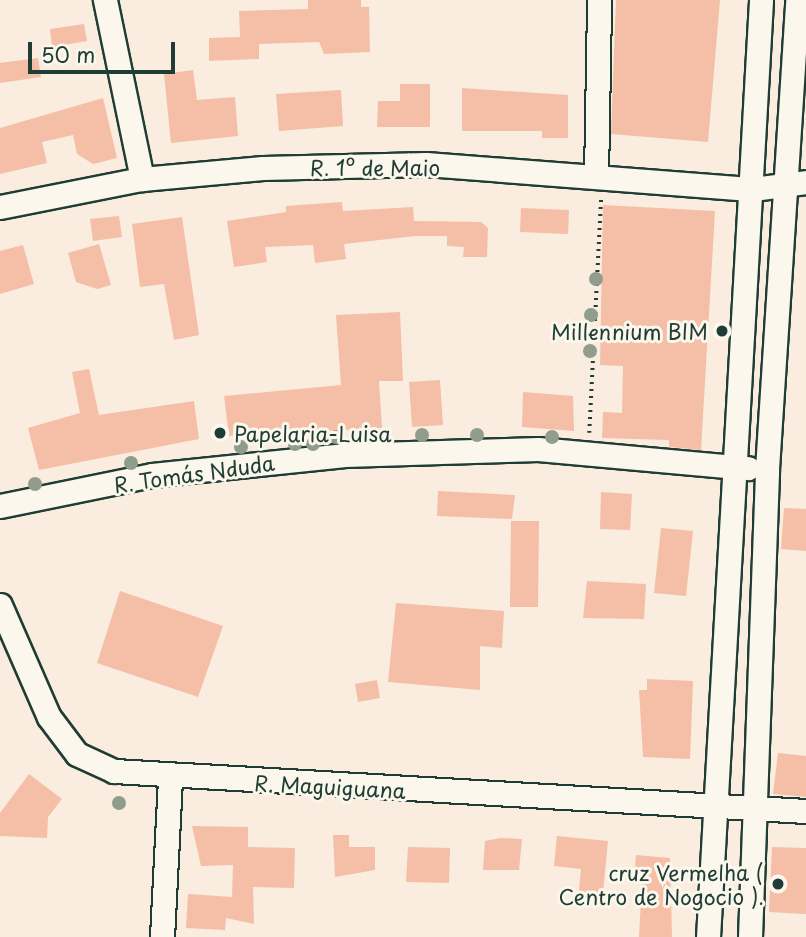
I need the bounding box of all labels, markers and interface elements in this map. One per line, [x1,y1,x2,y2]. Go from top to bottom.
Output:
scale bar [32,28,178,72]
text: 50 m [41,38,95,70]
street label: R. 1º de Maio [308,154,442,180]
place label: Millennium BIM [550,318,708,344]
marker: Millennium BIM [714,323,730,339]
place label: Papelaria-Luisa [234,420,391,446]
marker: Papelaria-Luisa [212,425,228,441]
street label: R. Tomás Nduda [111,449,277,497]
street label: R. Maguiguana [253,769,407,803]
place label: cruz Vermelha ( Centro de Nogocio ). [557,859,764,909]
marker: cruz Vermelha ( Centro de Nogocio ). [770,876,786,892]

